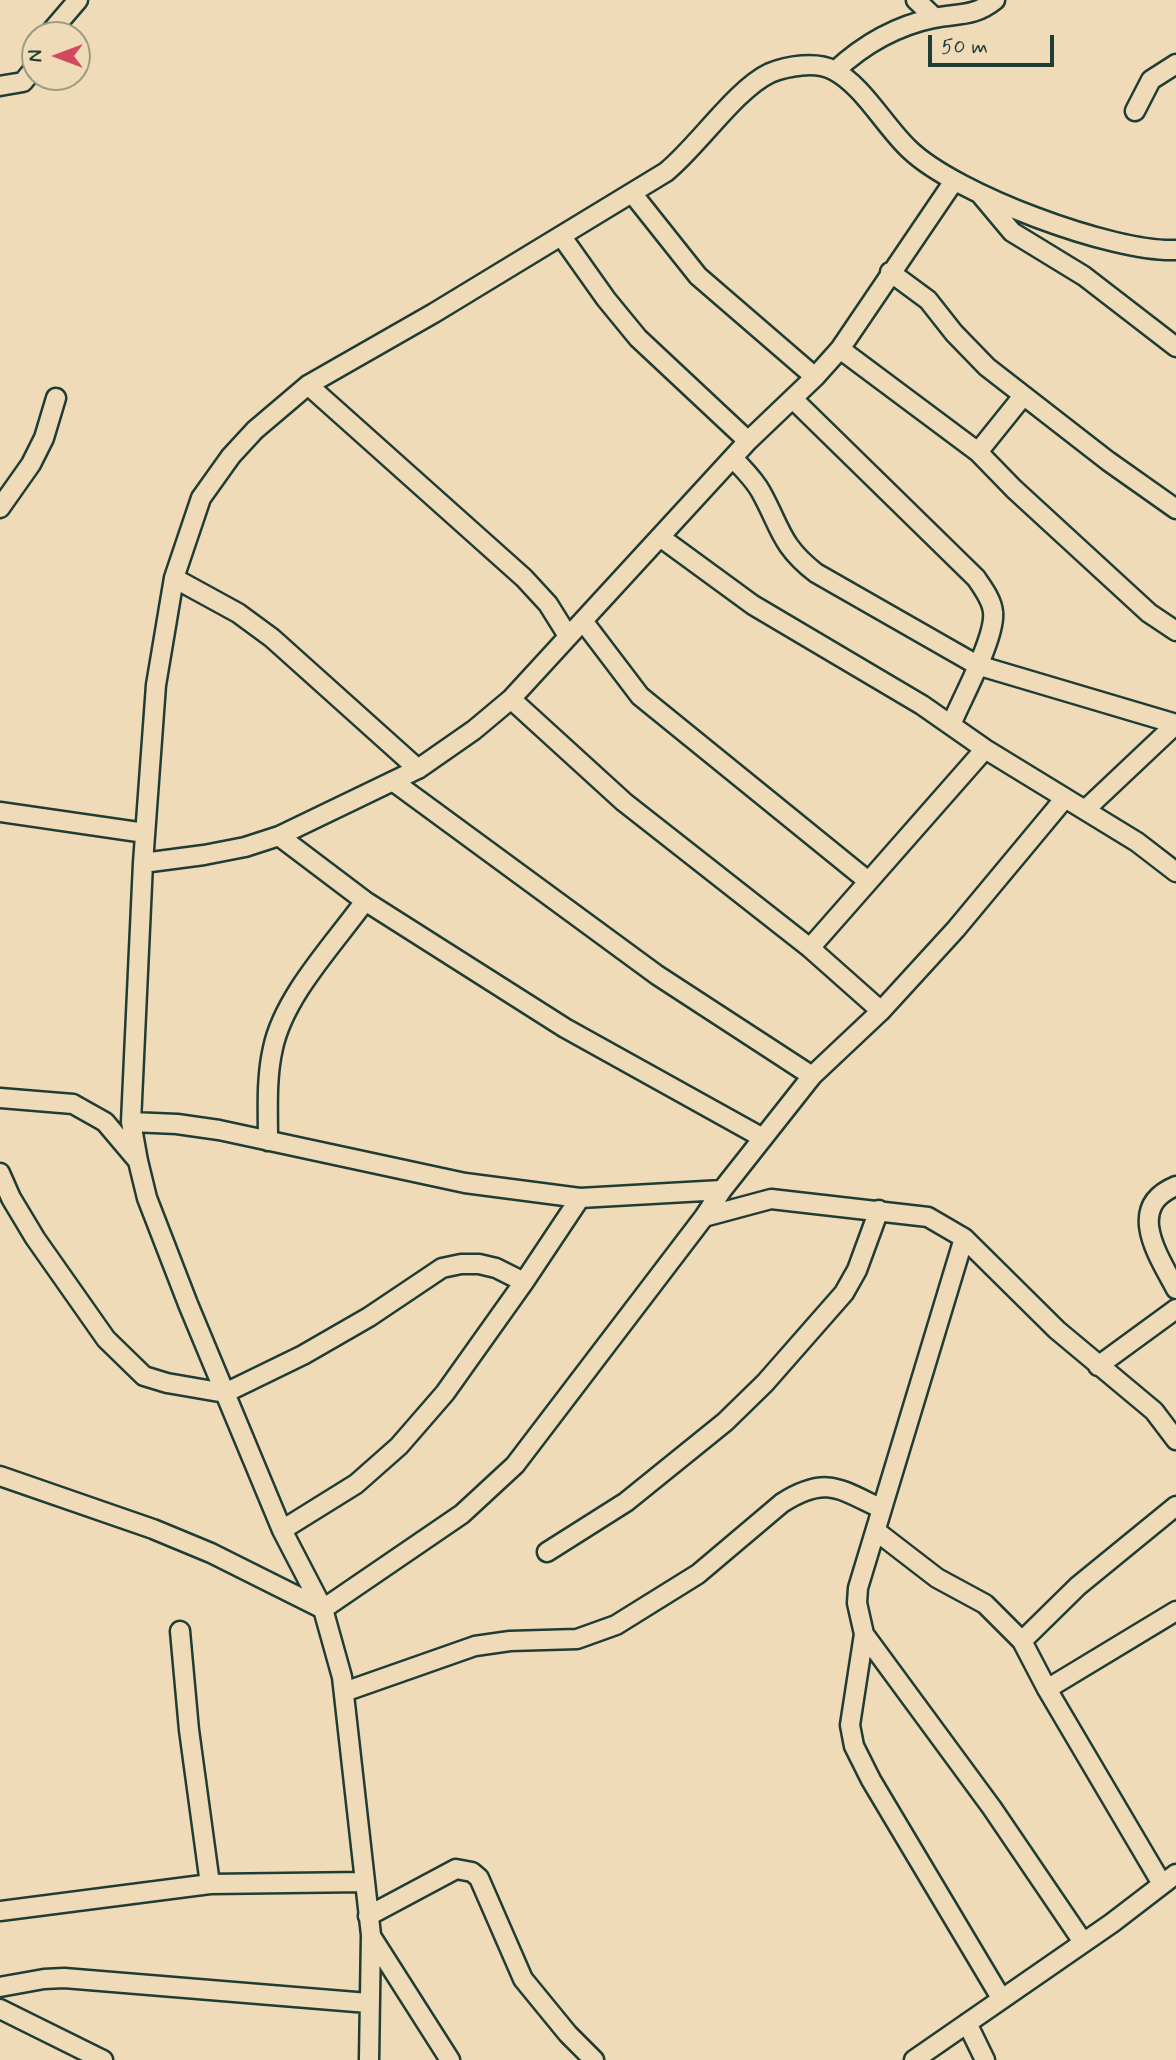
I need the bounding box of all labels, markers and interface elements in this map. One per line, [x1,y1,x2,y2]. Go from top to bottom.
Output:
north arrow [21,21,91,91]
scale bar [931,21,1057,65]
text: 50 m [941,33,988,61]
text: N [24,50,49,62]

